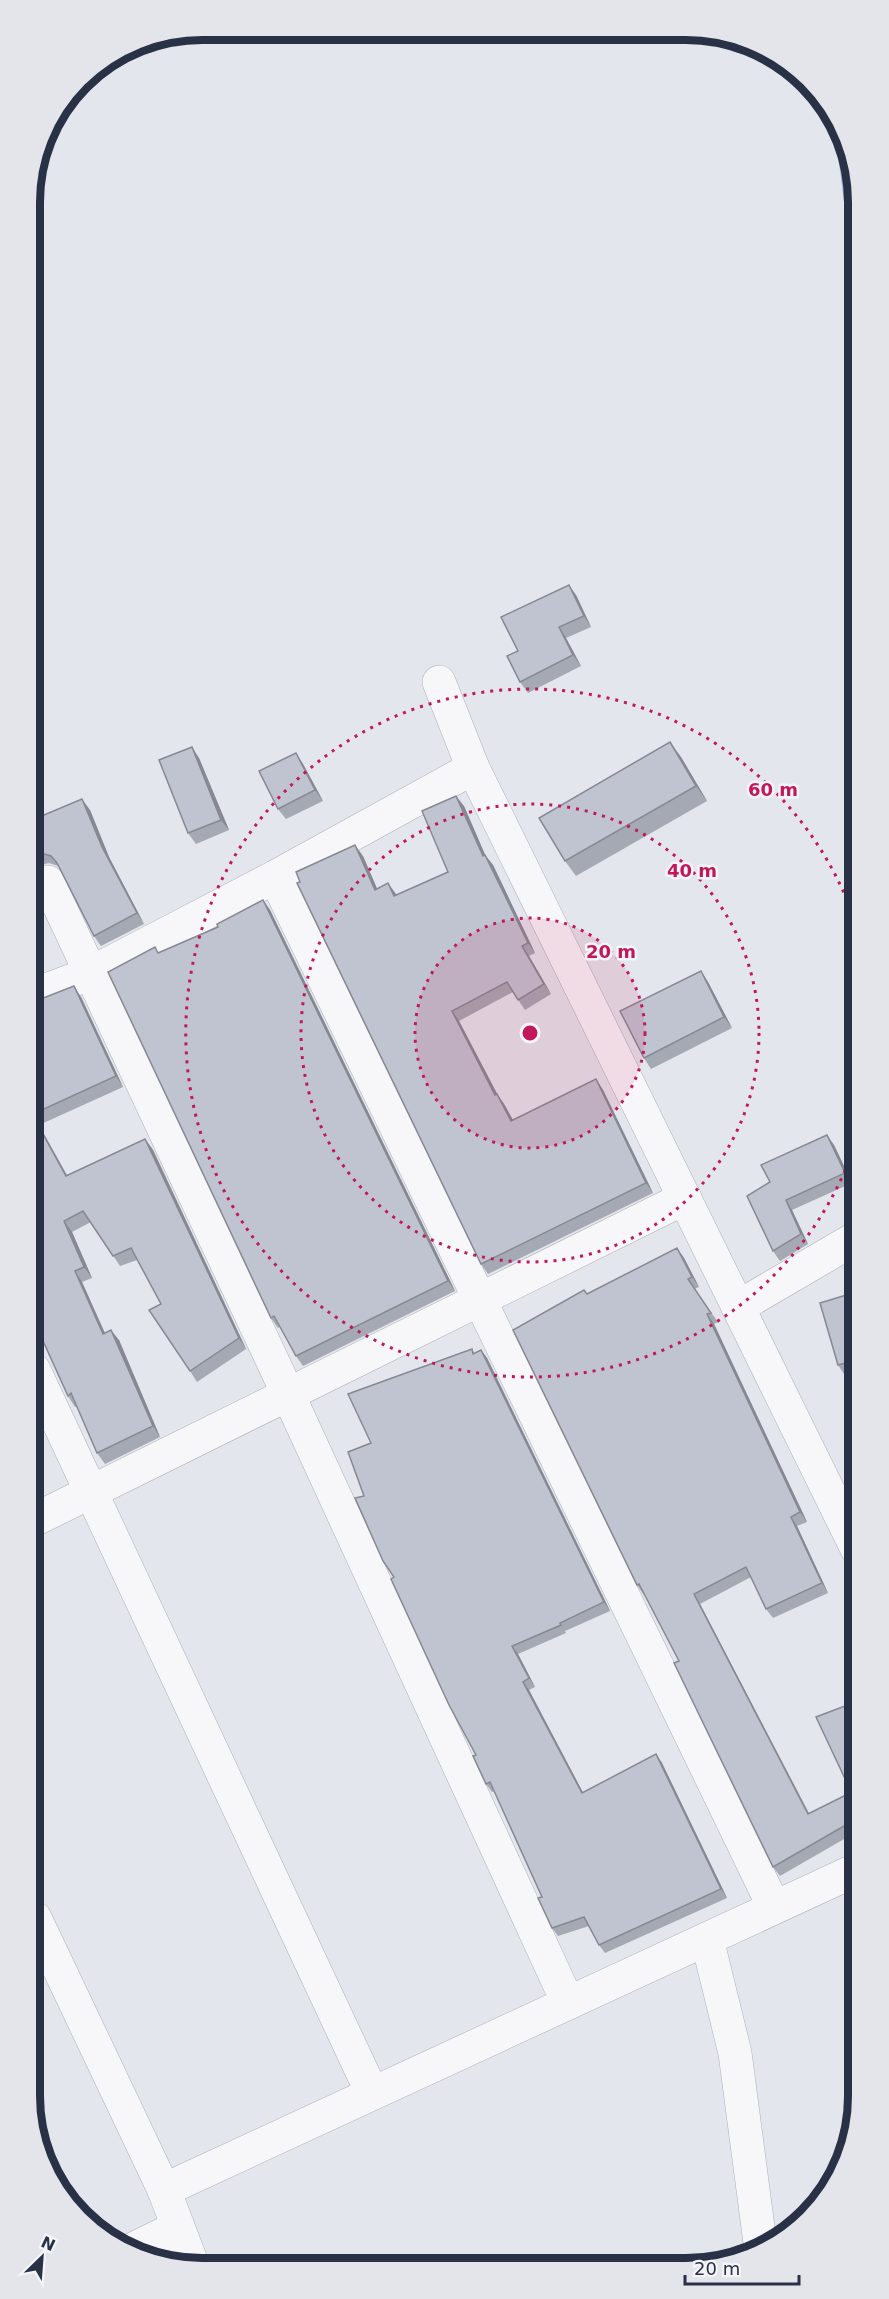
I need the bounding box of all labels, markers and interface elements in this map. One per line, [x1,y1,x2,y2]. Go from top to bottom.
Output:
text: 60 m [748,779,798,800]
text: 40 m [667,860,717,881]
text: 20 m [586,941,636,962]
centre of rings [520,1023,540,1043]
north arrow [12,2227,72,2287]
text: N [38,2232,58,2255]
scale bar [685,2248,799,2286]
text: 20 m [694,2258,740,2279]

